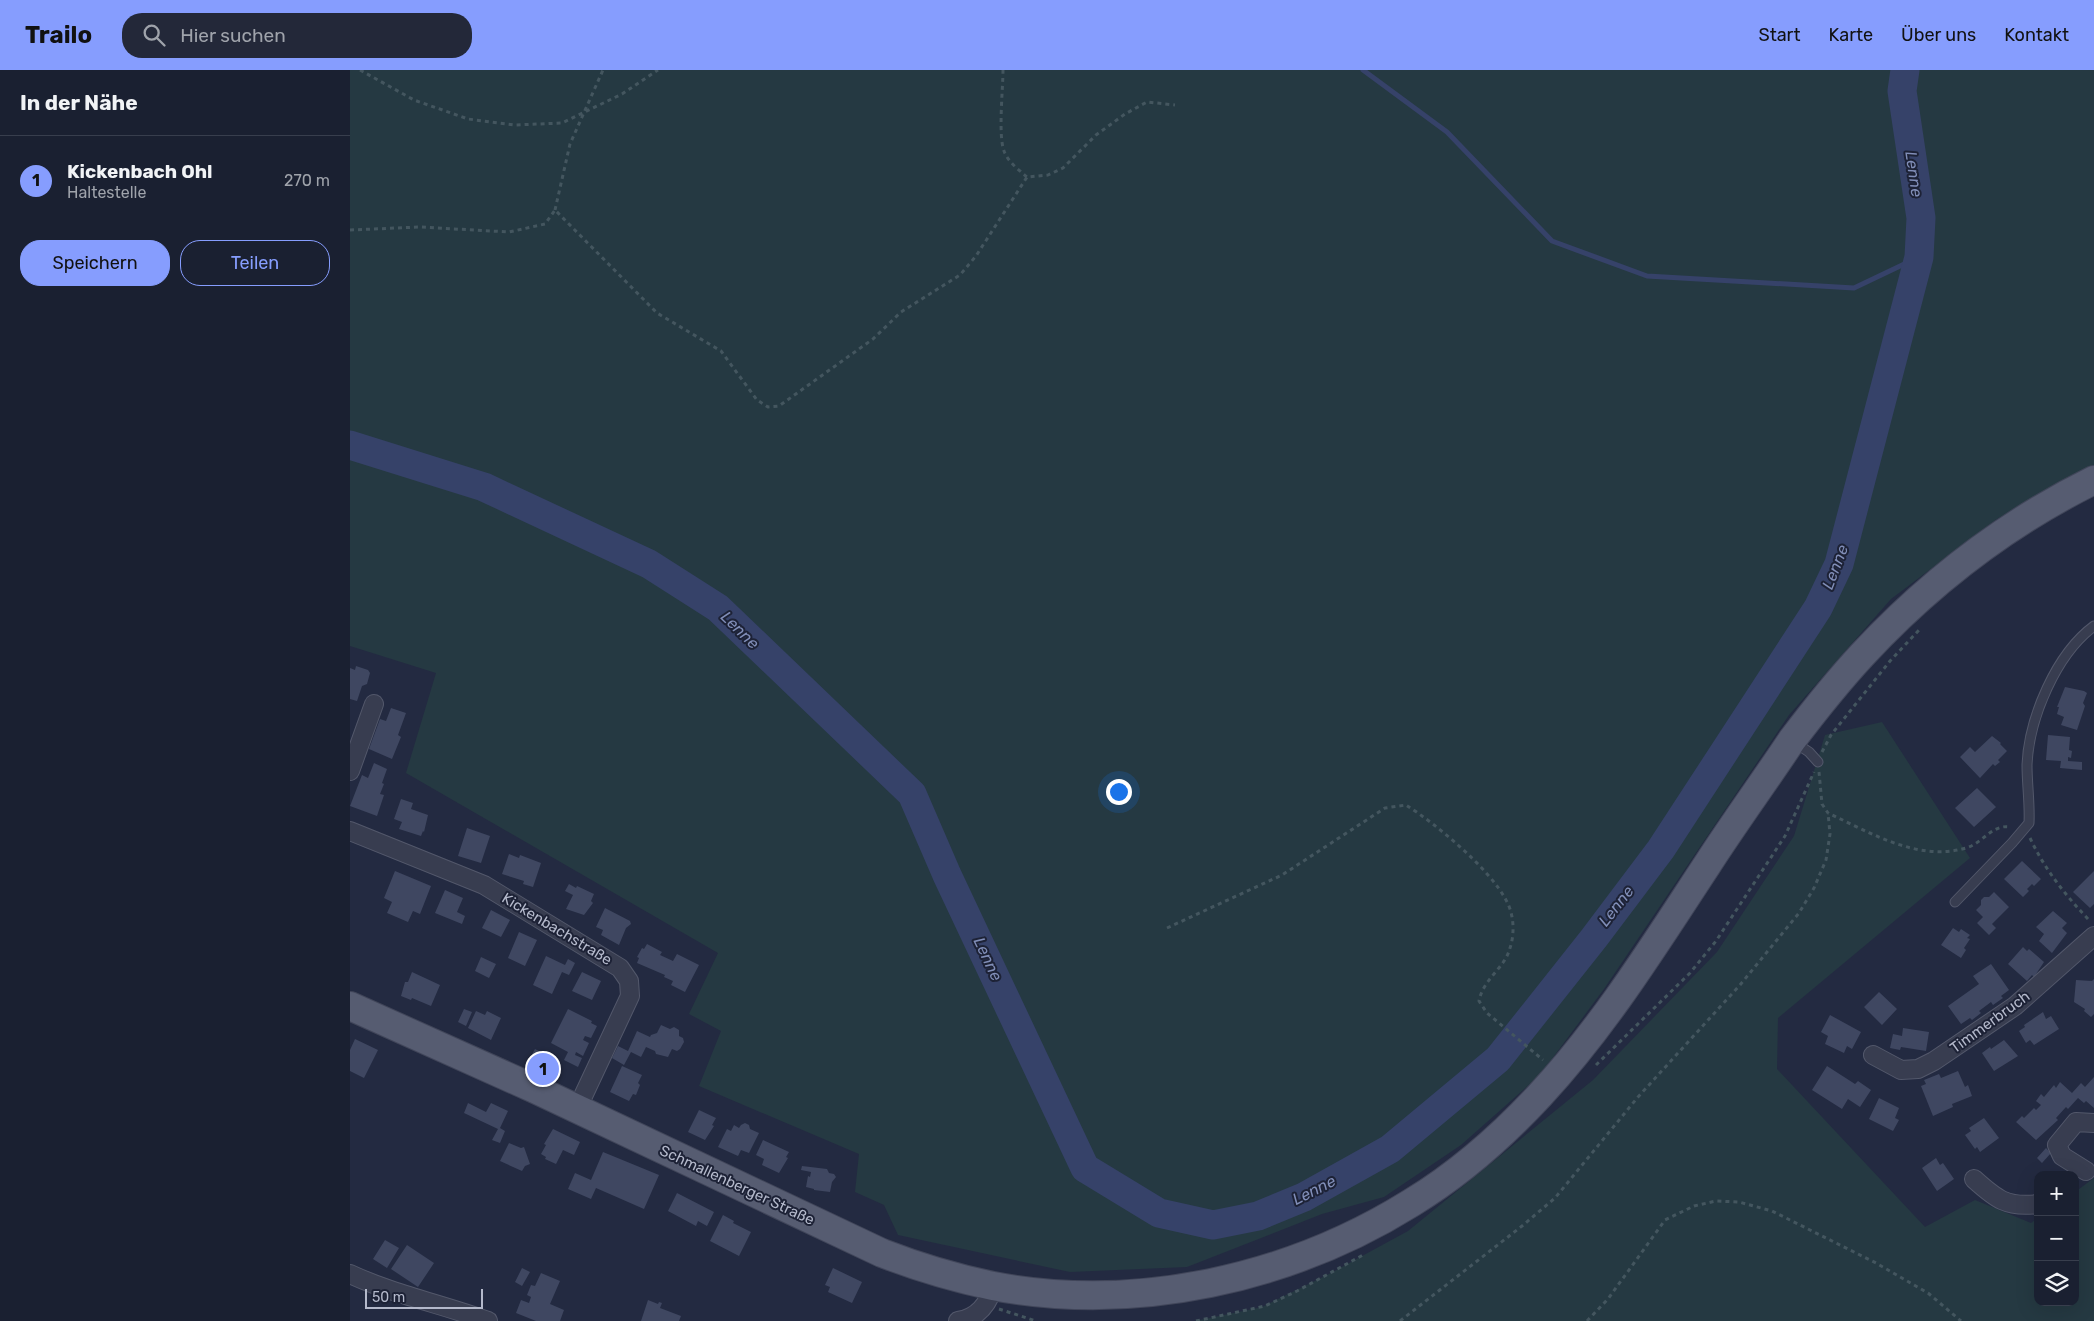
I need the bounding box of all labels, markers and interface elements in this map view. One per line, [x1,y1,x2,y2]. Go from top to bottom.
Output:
search box [122,13,472,58]
text: Trailo [25,21,92,49]
icon: search [140,21,168,49]
text: Hier suchen [180,24,286,47]
text: Start [1758,24,1801,46]
text: Karte [1829,24,1873,46]
text: Über uns [1901,24,1976,46]
text: Kontakt [2004,24,2069,46]
text: In der Nähe [20,90,138,115]
water label: Lenne [1901,150,1927,198]
text: Kickenbach Ohl [67,160,213,183]
text: 1 [32,171,40,190]
text: 270 m [284,171,330,190]
text: Haltestelle [67,183,146,202]
button: Speichern [20,240,170,286]
button: Teilen [180,240,330,286]
water label: Lenne [1818,542,1852,592]
water label: Lenne [717,607,763,653]
your location [1106,779,1132,805]
water label: Lenne [1594,882,1638,930]
street label: Kickenbachstraße [499,889,615,969]
water label: Lenne [970,934,1006,984]
street label: Timmerbruch [1947,987,2033,1057]
pin: 1 [527,1050,559,1088]
street label: Schmallenberger Straße [657,1141,817,1229]
water label: Lenne [1289,1171,1339,1209]
map controls [2034,1171,2079,1306]
button: + [2034,1171,2079,1216]
button: − [2034,1216,2079,1261]
button: layers [2034,1261,2079,1306]
scale bar [365,1286,482,1309]
text: 50 m [372,1289,405,1306]

